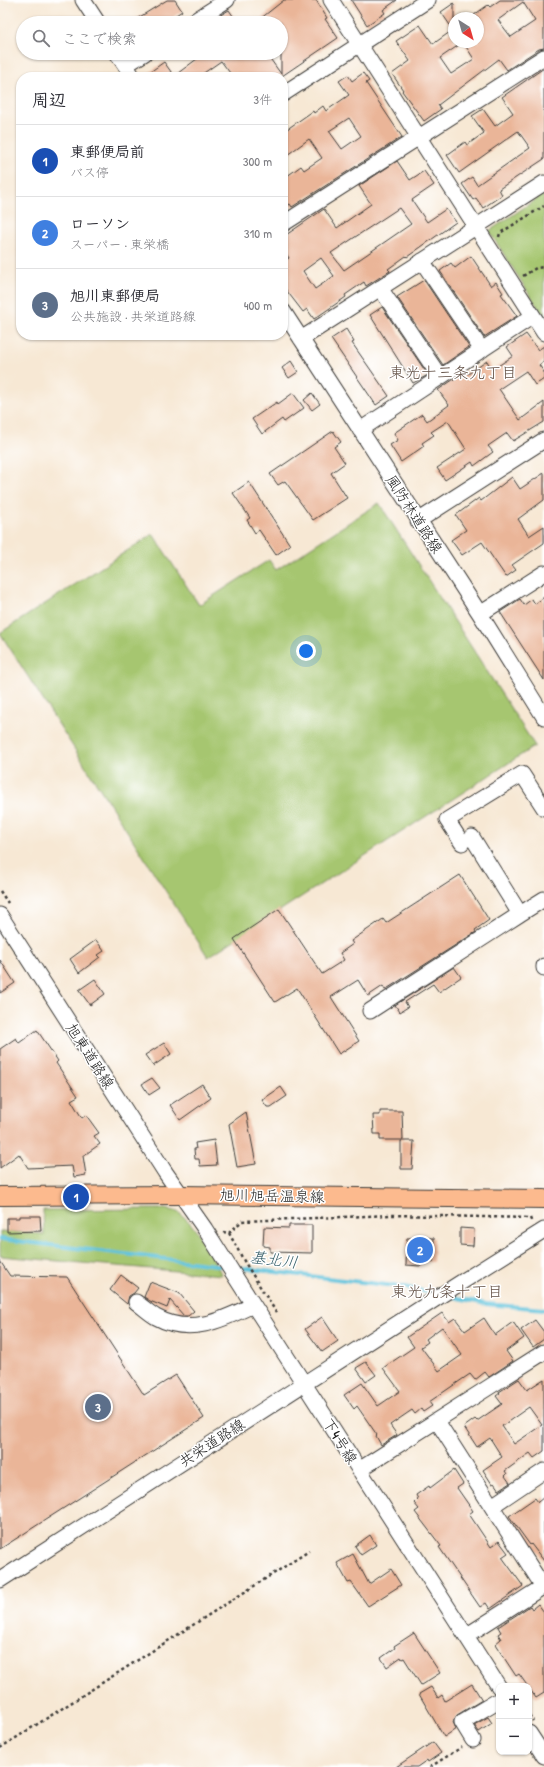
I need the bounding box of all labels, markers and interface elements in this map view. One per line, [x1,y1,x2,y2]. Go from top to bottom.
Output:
north arrow [448,12,484,48]
search box [16,16,288,60]
icon: search [30,27,52,49]
text: ここで検索 [62,28,137,49]
text: 周辺 [32,88,66,111]
text: 3件 [253,90,272,108]
text: 東郵便局前 [70,141,145,162]
text: 1 [43,152,47,170]
text: 300 m [243,152,272,170]
text: バス停 [70,163,109,181]
text: ローソン [70,213,130,234]
text: 2 [42,224,48,242]
text: 310 m [244,224,272,242]
text: スーパー · 東栄橋 [70,235,169,253]
text: 旭川東郵便局 [70,285,160,306]
text: 3 [42,296,48,314]
text: 400 m [244,296,272,314]
text: 公共施設 · 共栄道路線 [70,307,196,325]
district label: 東光十三条九丁目 [389,361,517,383]
street label: 風防林道路線 [381,470,448,557]
your location [296,641,316,661]
street label: 旭東道路線 [61,1019,120,1093]
pin: 1 [63,1182,89,1212]
street label: 旭川旭岳温泉線 [219,1184,325,1207]
pin: 2 [407,1235,433,1265]
water label: 基北川 [249,1245,299,1273]
district label: 東光九条十丁目 [391,1280,503,1302]
pin: 3 [85,1392,111,1422]
street label: 共栄道路線 [175,1413,249,1472]
street label: 下4号線 [318,1414,363,1468]
map controls [496,1683,532,1755]
button: + [496,1683,532,1719]
button: − [496,1719,532,1755]

